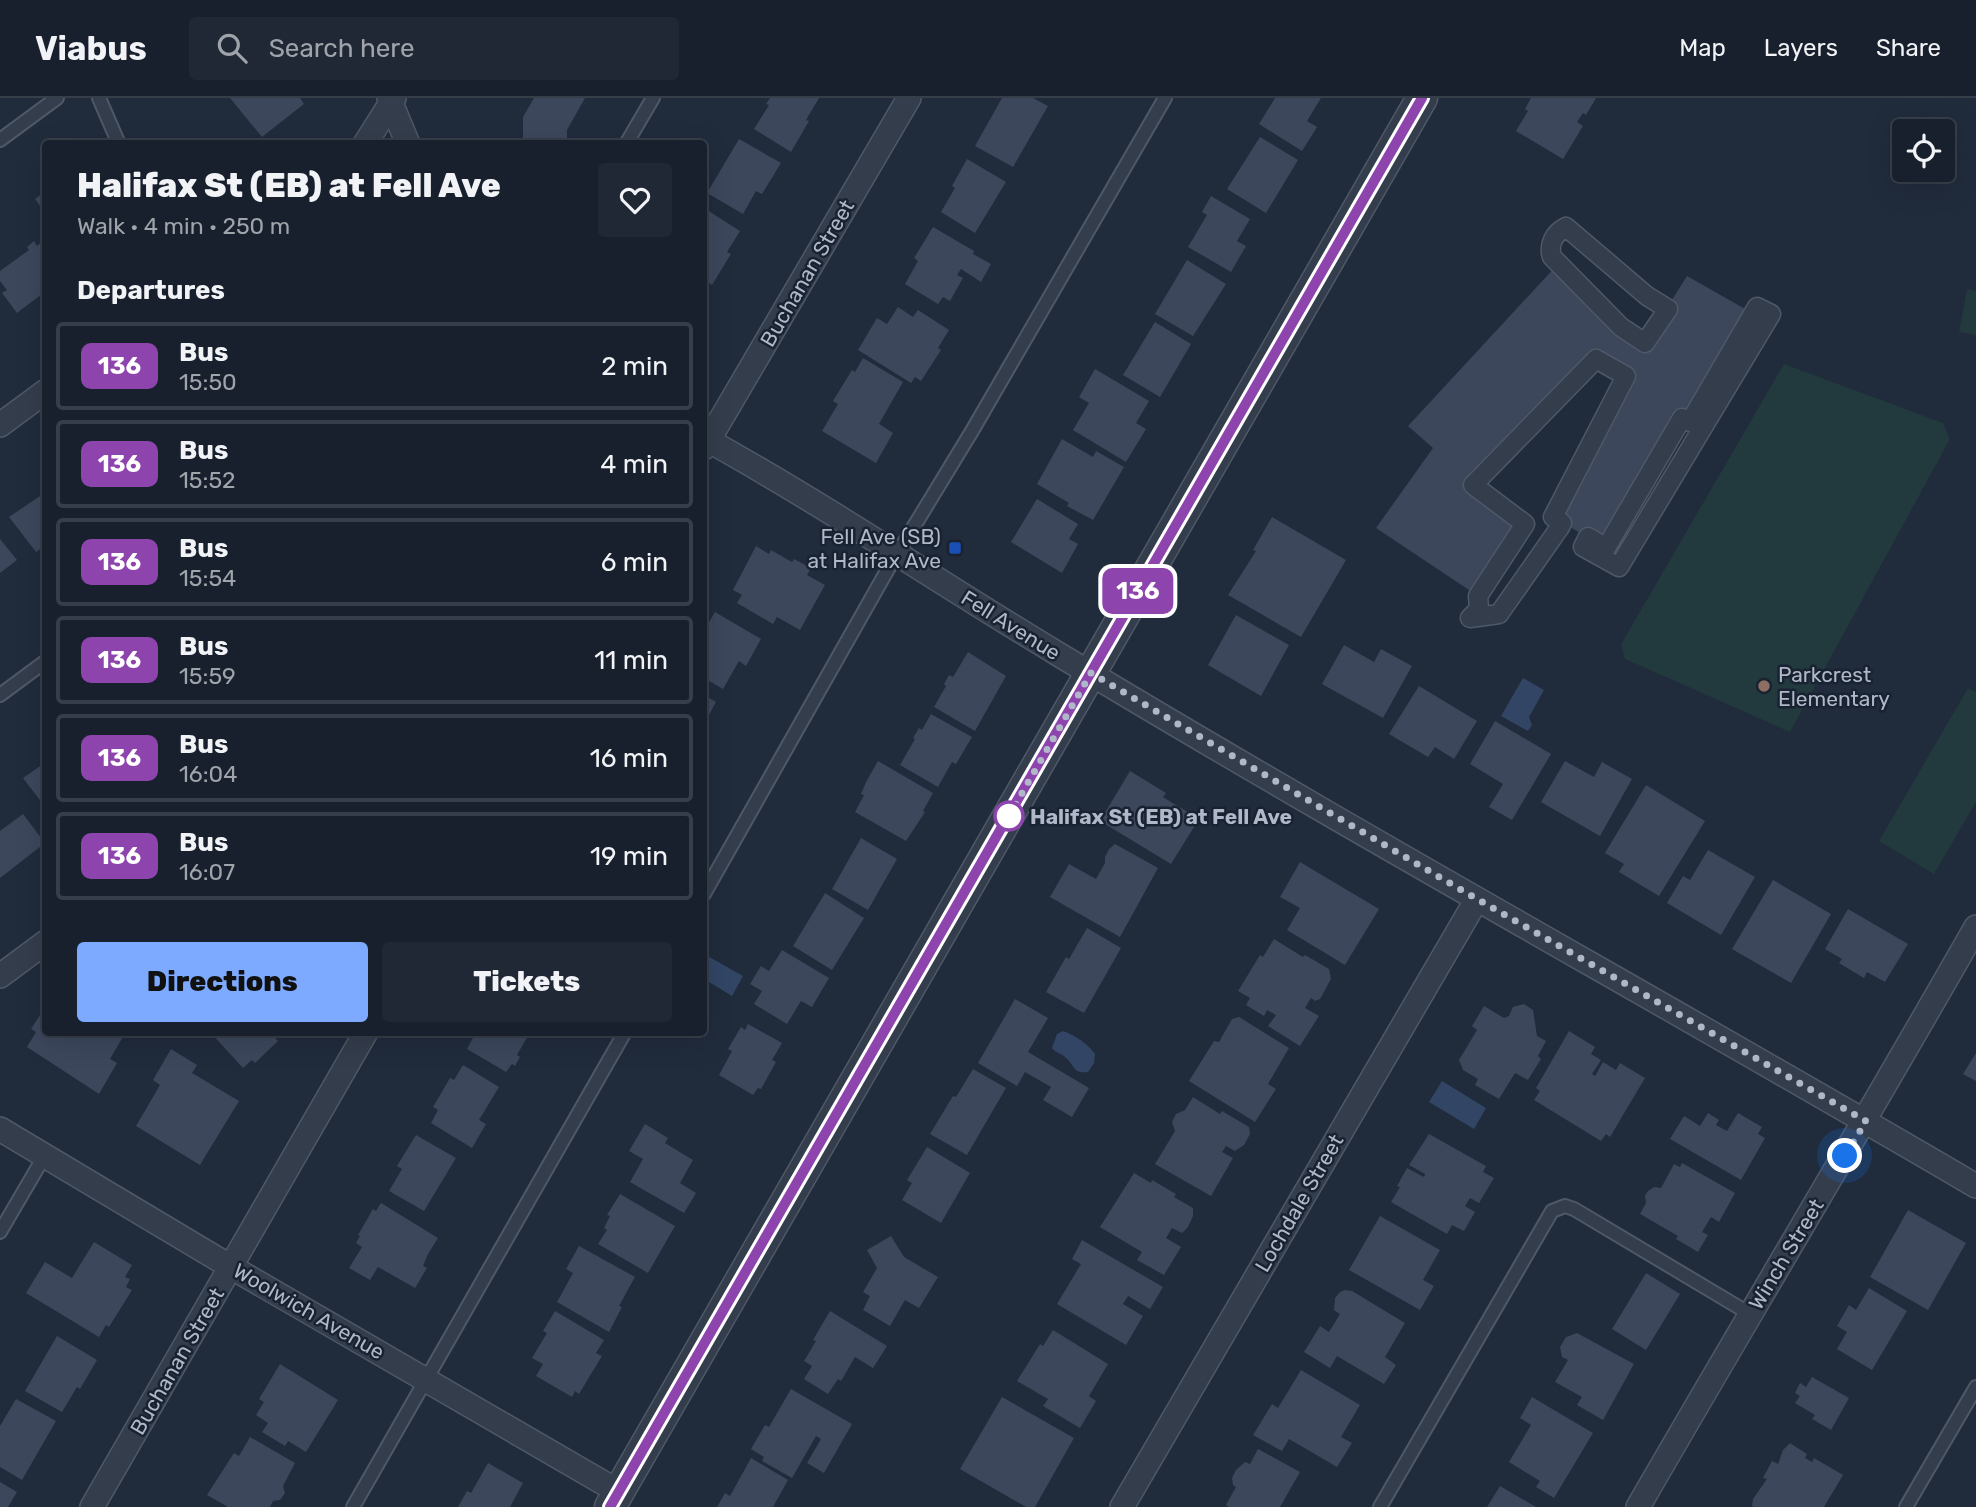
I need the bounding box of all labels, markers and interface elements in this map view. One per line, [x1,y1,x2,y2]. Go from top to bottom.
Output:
search box [189,17,679,80]
text: Viabus [35,29,147,68]
icon: search [213,29,251,67]
text: Search here [269,33,415,64]
text: Map [1679,34,1726,62]
text: Layers [1764,34,1838,62]
text: Share [1876,34,1941,62]
map controls [1892,119,1955,182]
button: locate [1892,119,1955,182]
button: heart [598,163,672,237]
text: Halifax St (EB) at Fell Ave [77,166,501,205]
street label: Buchanan Street [755,195,859,351]
text: Walk · 4 min · 250 m [77,212,290,240]
text: Departures [77,275,225,306]
text: Bus [179,337,228,368]
text: 2 min [601,351,668,382]
text: 136 [98,352,141,380]
text: 15:50 [179,368,237,396]
text: Bus [179,435,228,466]
text: 4 min [600,449,668,480]
text: 136 [98,450,141,478]
text: 15:52 [179,466,236,494]
place label: Fell Ave (SB) at Halifax Ave [808,524,941,573]
text: Bus [179,533,228,564]
marker: Fell Ave (SB) at Halifax Ave [947,540,963,556]
text: 6 min [601,547,668,578]
text: 136 [98,548,141,576]
text: 15:54 [179,564,236,592]
line badge: 136 [1098,568,1178,614]
text: 136 [1116,577,1160,605]
street label: Fell Avenue [957,585,1065,665]
text: Bus [179,631,228,662]
text: 11 min [594,645,668,676]
text: 136 [98,646,141,674]
text: 15:59 [179,662,236,690]
place label: Parkcrest Elementary [1778,662,1890,711]
marker: Parkcrest Elementary [1756,678,1772,694]
text: Bus [179,729,228,760]
text: 16 min [590,743,668,774]
text: 136 [98,744,141,772]
text: 16:04 [179,760,238,788]
marker: Halifax St (EB) at Fell Ave [994,801,1024,831]
place label: Halifax St (EB) at Fell Ave [1030,804,1292,829]
text: Bus [179,827,228,858]
text: 19 min [590,841,668,872]
text: 136 [98,842,141,870]
text: 16:07 [179,858,235,886]
button: Directions [77,942,368,1022]
button: Tickets [382,942,672,1022]
street label: Lochdale Street [1249,1130,1349,1276]
your location [1827,1138,1862,1173]
street label: Winch Street [1743,1194,1829,1314]
street label: Woolwich Avenue [229,1258,389,1364]
street label: Buchanan Street [125,1283,229,1439]

